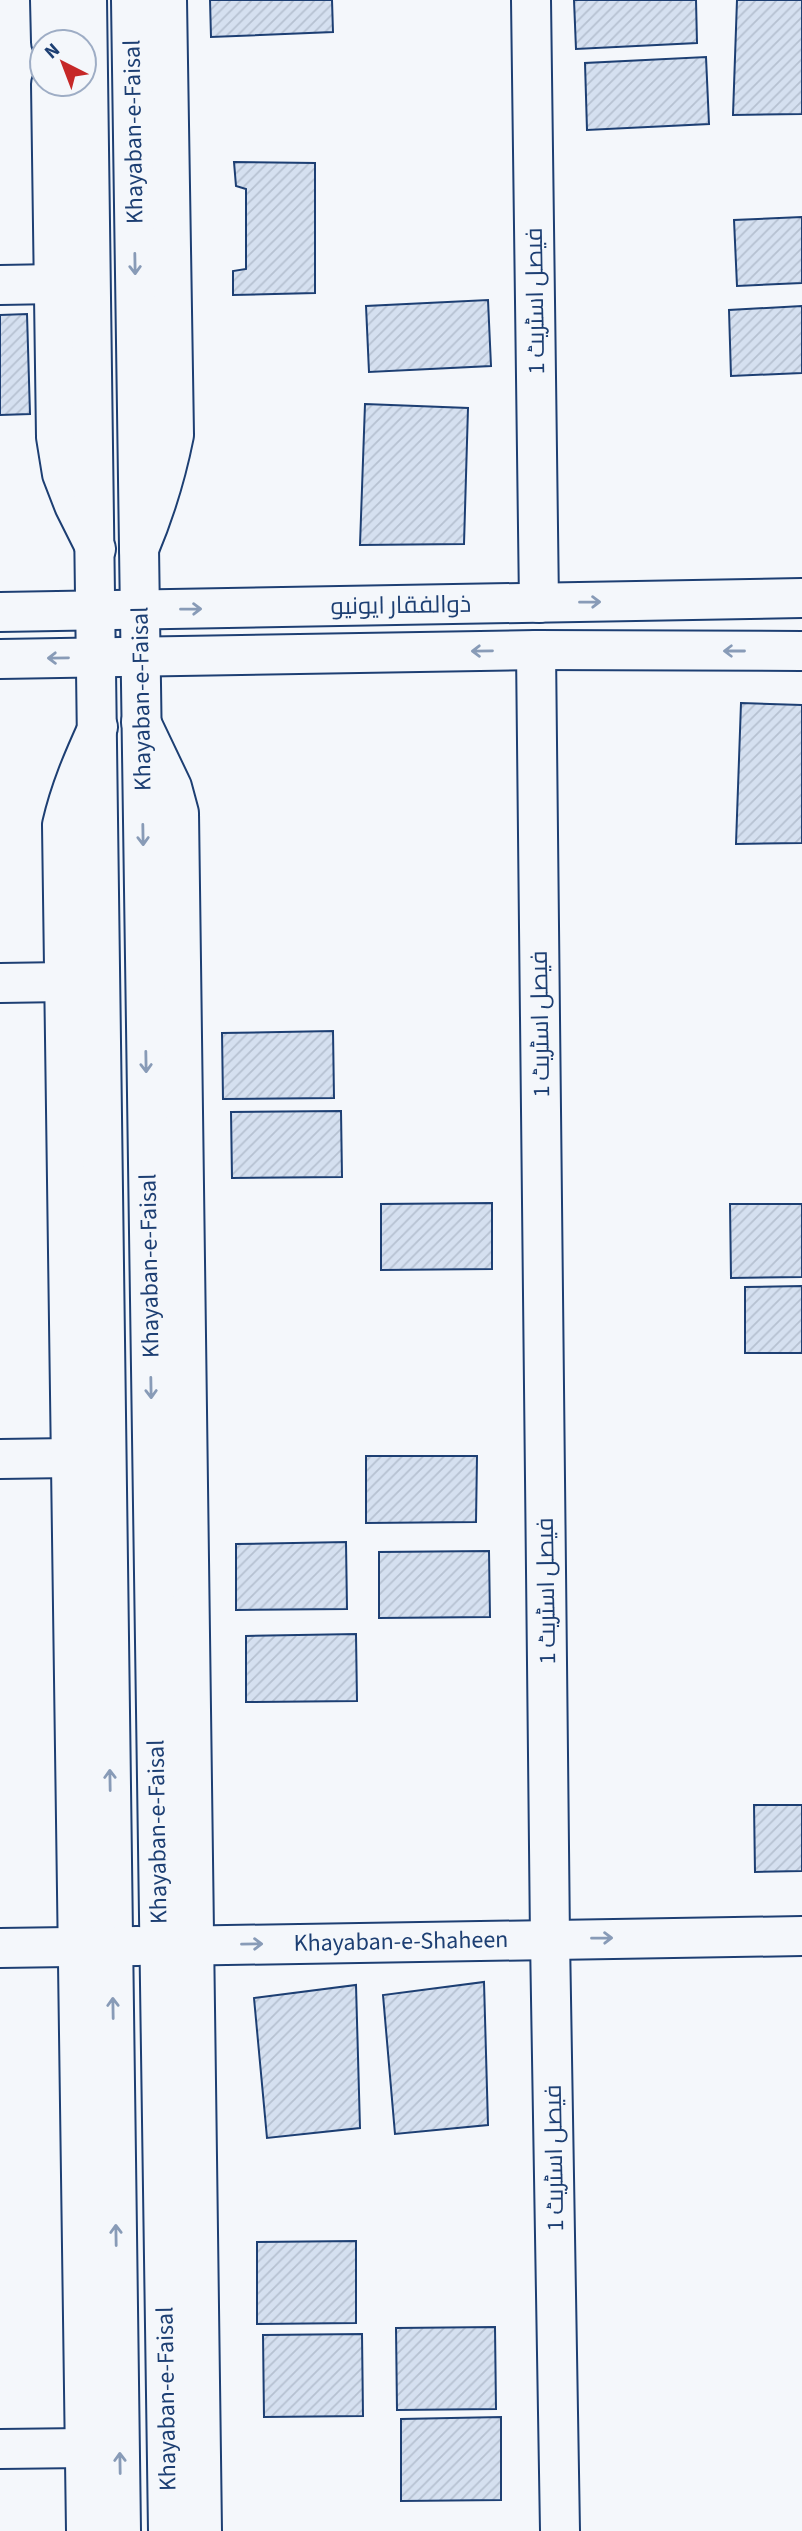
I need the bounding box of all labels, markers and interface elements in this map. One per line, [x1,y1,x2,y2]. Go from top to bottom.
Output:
north arrow [28,28,98,98]
text: N [39,37,66,66]
street label: Khayaban-e-Faisal [114,39,153,225]
street label: فیصل اسٹریٹ 1 [517,227,554,375]
one-way arrow [128,252,141,275]
street label: ذوالفقار ایونیو [330,587,472,624]
one-way arrow [578,595,601,609]
one-way arrow [179,602,202,616]
street label: Khayaban-e-Faisal [122,606,161,792]
one-way arrow [471,644,494,658]
one-way arrow [723,644,746,658]
one-way arrow [47,651,70,665]
one-way arrow [136,823,150,846]
street label: فیصل اسٹریٹ 1 [522,950,559,1098]
one-way arrow [139,1050,153,1073]
street label: Khayaban-e-Faisal [130,1173,169,1359]
one-way arrow [144,1376,158,1399]
street label: فیصل اسٹریٹ 1 [528,1517,565,1665]
street label: Khayaban-e-Faisal [138,1739,177,1925]
one-way arrow [103,1769,117,1792]
street label: Khayaban-e-Shaheen [293,1922,509,1961]
one-way arrow [590,1931,613,1945]
one-way arrow [240,1937,263,1951]
one-way arrow [106,1997,120,2020]
street label: فیصل اسٹریٹ 1 [536,2084,573,2232]
one-way arrow [110,2224,123,2247]
street label: Khayaban-e-Faisal [147,2306,186,2492]
one-way arrow [113,2452,126,2475]

